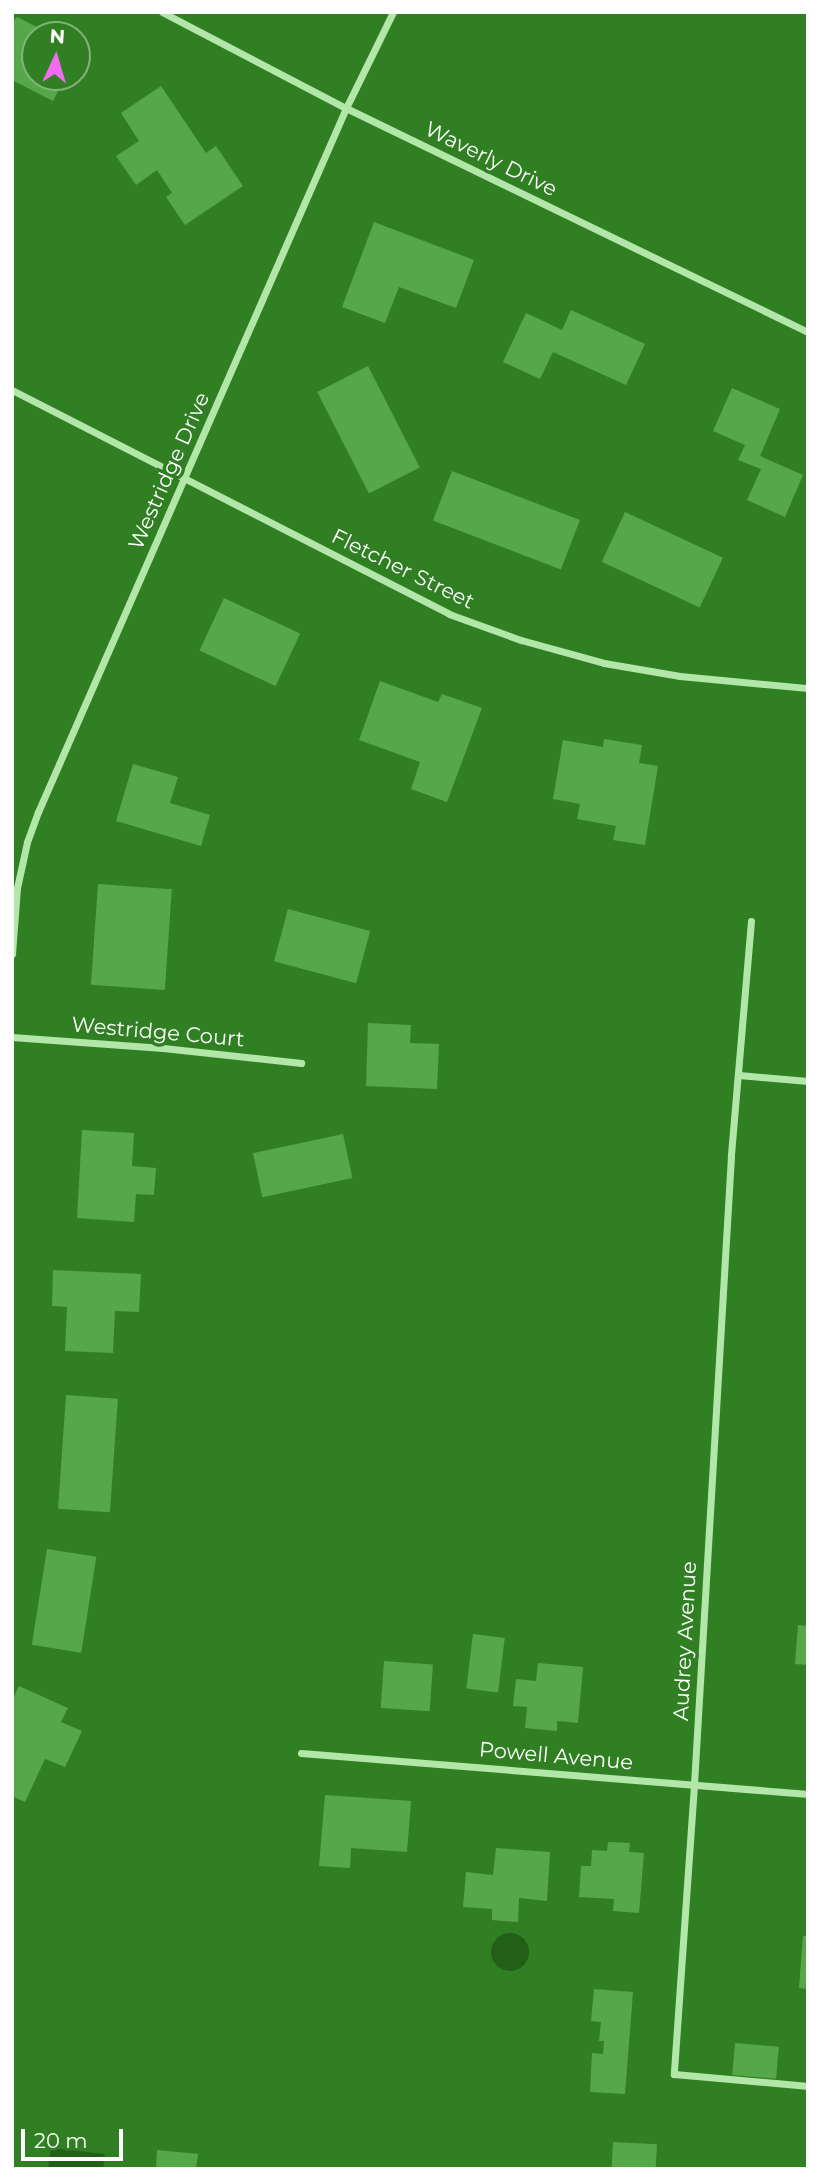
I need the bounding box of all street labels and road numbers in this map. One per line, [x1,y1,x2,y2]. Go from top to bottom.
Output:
street label: Waverly Drive [421,116,561,202]
street label: Westridge Drive [123,389,215,553]
street label: Fletcher Street [328,524,478,614]
street label: Westridge Court [71,1012,245,1052]
street label: Audrey Avenue [668,1560,702,1722]
street label: Powell Avenue [478,1737,634,1775]

